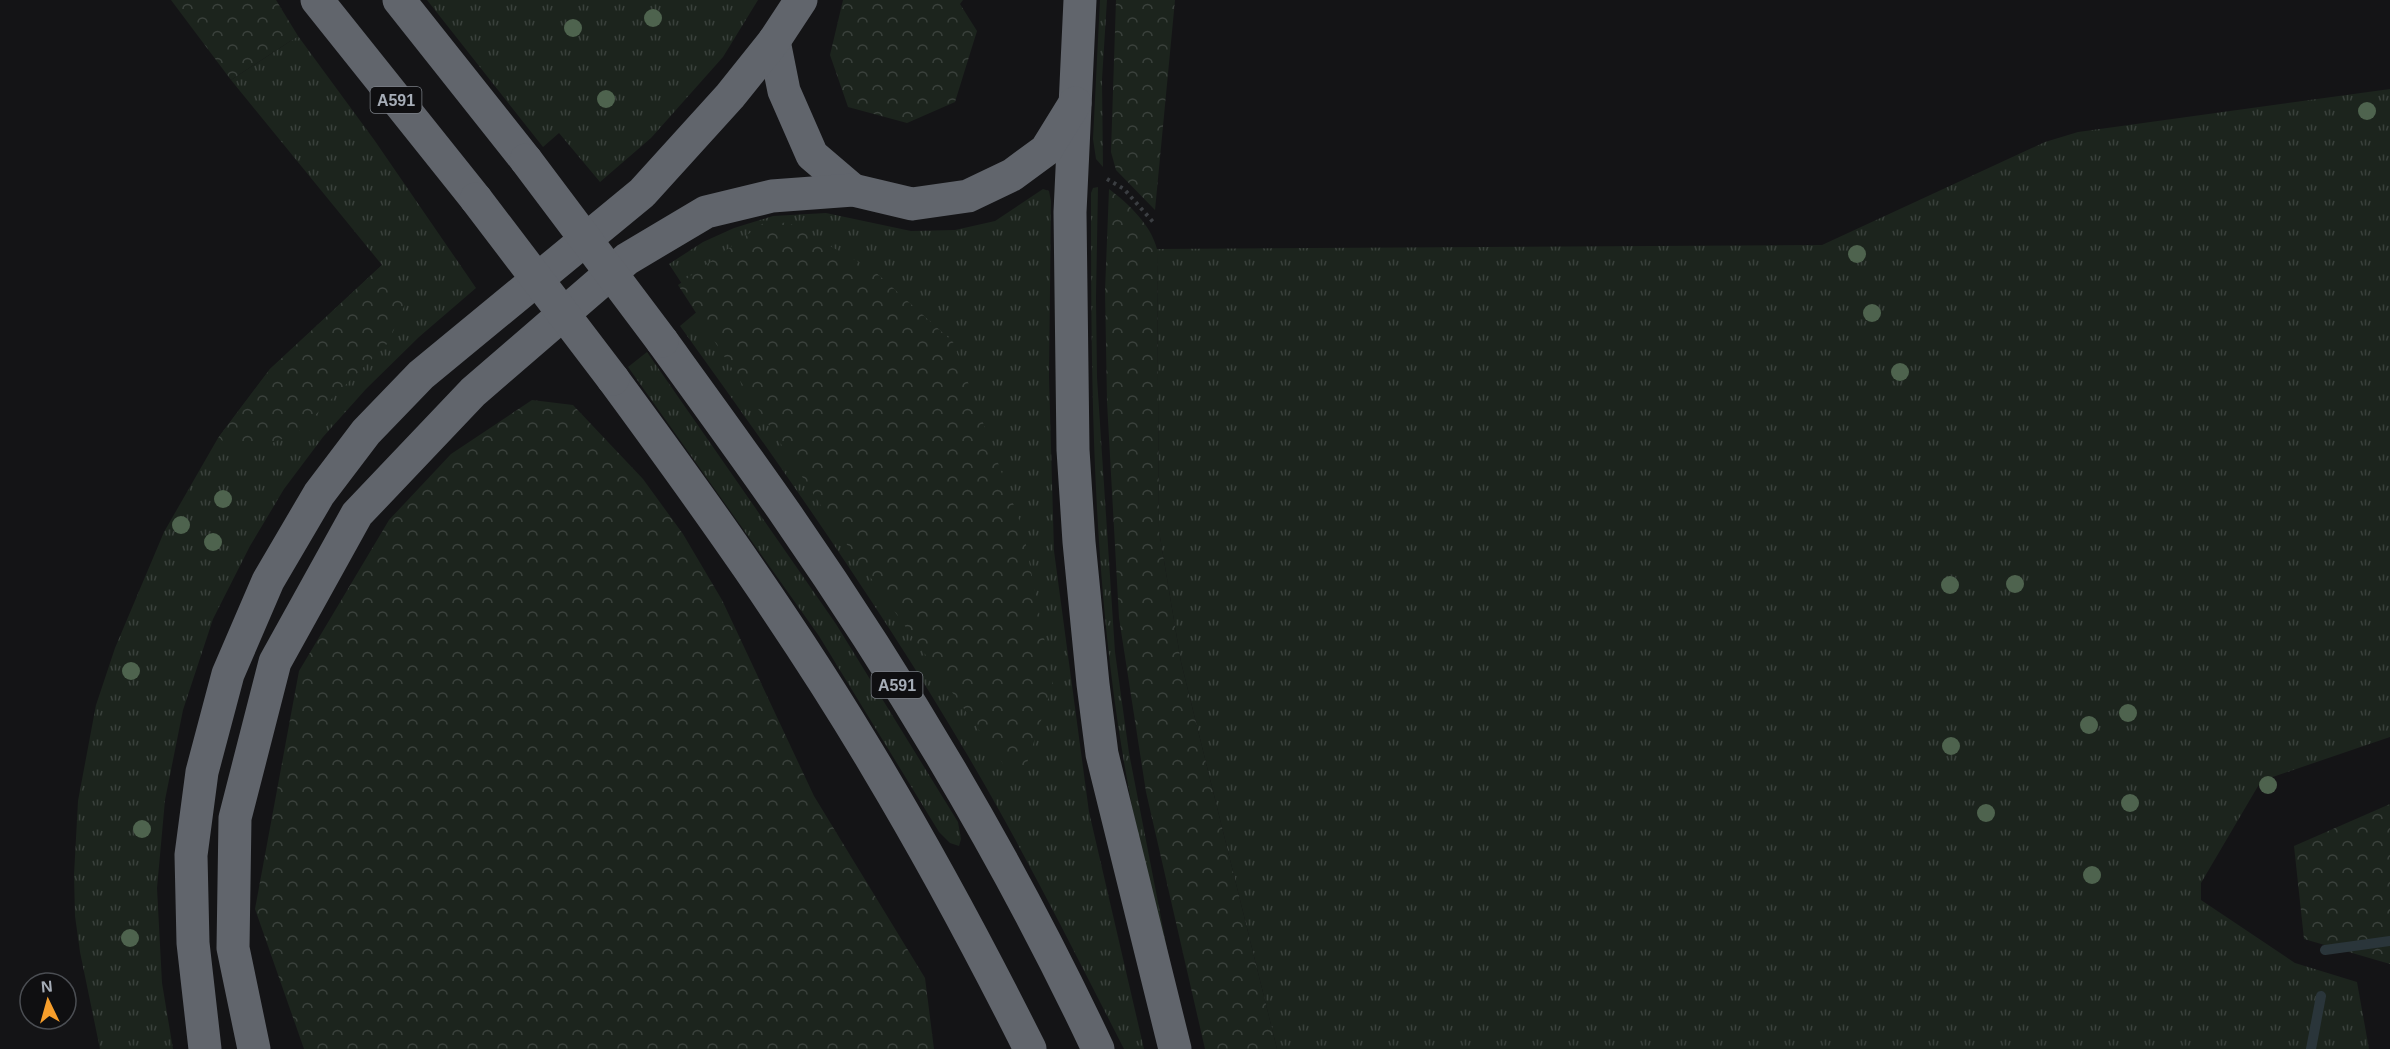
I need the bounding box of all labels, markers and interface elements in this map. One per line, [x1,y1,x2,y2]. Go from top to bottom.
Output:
road number: A591 [370,87,422,113]
road number: A591 [872,672,922,698]
north arrow [18,971,78,1031]
text: N [40,978,53,996]

